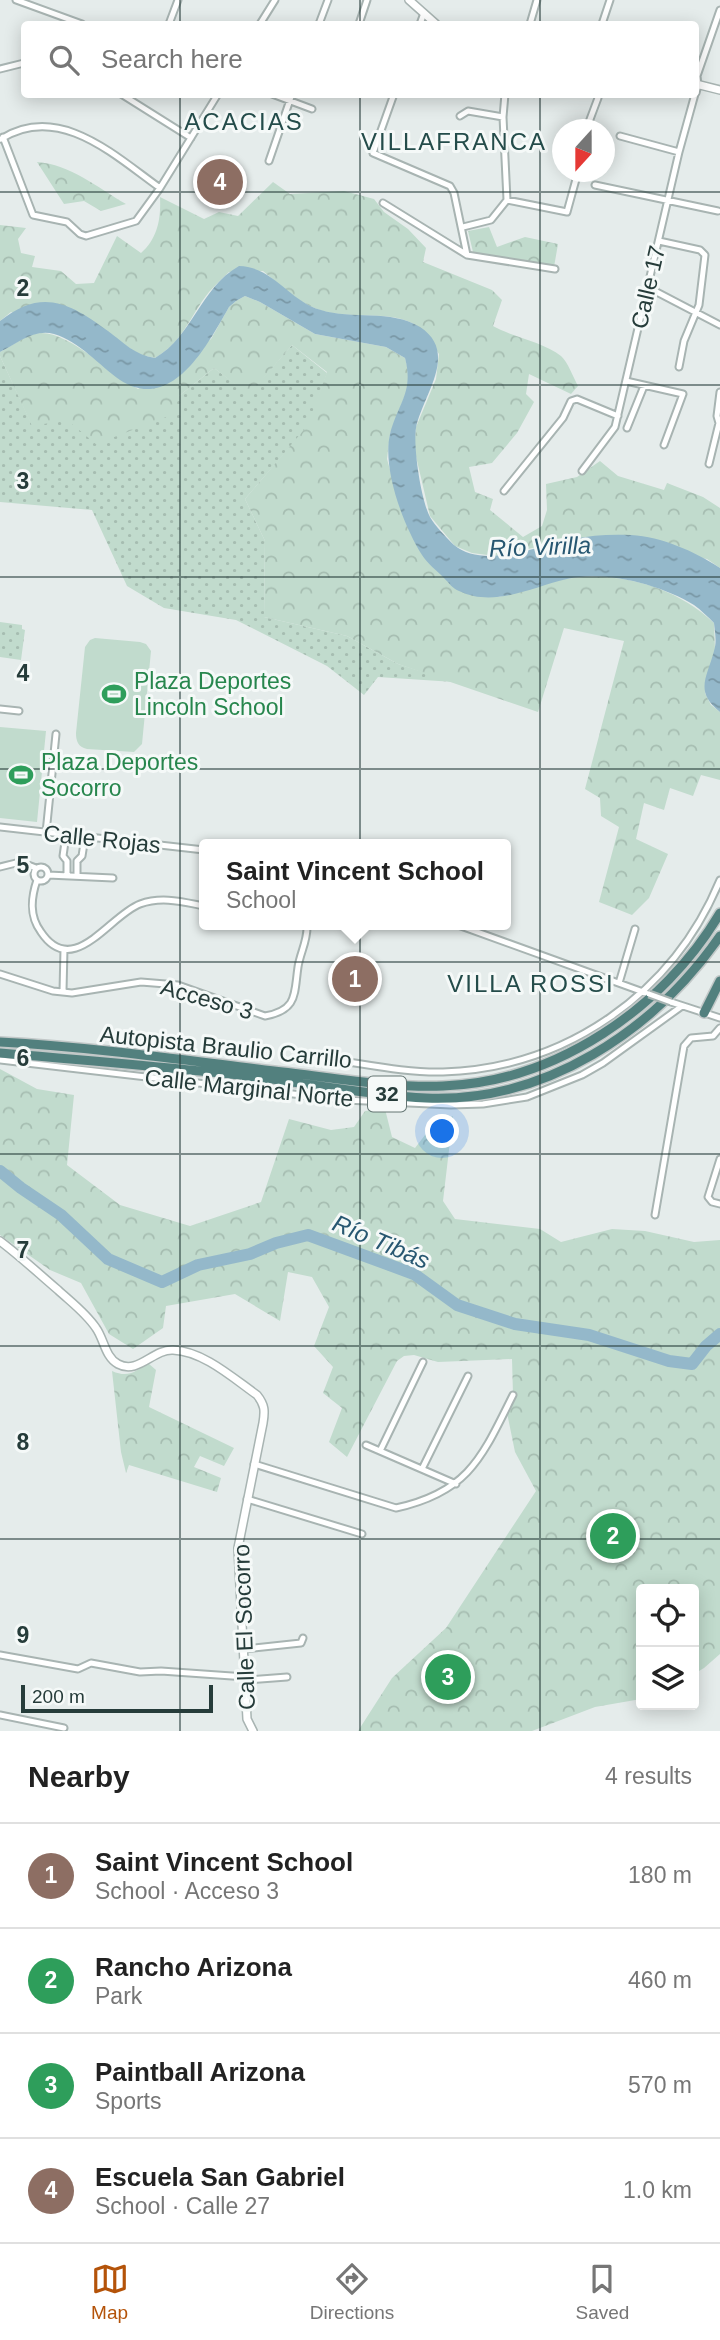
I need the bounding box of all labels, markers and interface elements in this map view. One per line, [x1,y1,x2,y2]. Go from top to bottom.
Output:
search box [21,21,699,98]
icon: search [45,41,83,79]
text: Search here [101,44,243,74]
district label: ACACIAS [184,108,304,135]
north arrow [552,119,615,182]
district label: VILLAFRANCA [361,128,547,155]
pin: 4 [197,156,243,208]
street label: Calle 17 [626,243,670,331]
text: 2 [17,275,29,301]
text: 3 [17,468,29,494]
water label: Río Virilla [488,531,592,562]
text: 4 [17,660,30,686]
place label: Plaza Deportes Lincoln School [134,668,291,720]
sports icon: Plaza Deportes Lincoln School [100,680,128,708]
place label: Plaza Deportes Socorro [41,749,198,801]
sports icon: Plaza Deportes Socorro [7,761,35,789]
street label: Calle Rojas [42,820,162,858]
popup [199,839,511,930]
text: 5 [17,852,30,878]
text: Saint Vincent School [226,856,484,886]
text: School [226,887,296,913]
pin: 1 [332,953,378,1005]
district label: VILLA ROSSI [447,970,615,997]
street label: Acceso 3 [158,973,256,1025]
street label: Autopista Braulio Carrillo [99,1021,353,1073]
text: 6 [17,1045,29,1071]
street label: Calle Marginal Norte [143,1064,355,1112]
road number: 32 [368,1076,406,1112]
your location [425,1114,459,1148]
water label: Río Tibás [329,1209,434,1274]
text: 7 [17,1237,29,1263]
text: 8 [17,1429,30,1455]
pin: 2 [590,1510,636,1562]
street label: Calle El Socorro [228,1544,260,1710]
map controls [636,1584,699,1710]
button: locate [636,1584,699,1647]
text: 9 [17,1622,29,1648]
button: layers [636,1647,699,1710]
pin: 3 [425,1651,471,1703]
scale bar [21,1682,214,1714]
text: 200 m [32,1686,85,1707]
text: Nearby [28,1760,130,1793]
text: 4 results [605,1763,692,1789]
text: Saint Vincent School [95,1847,353,1877]
text: 1 [45,1862,57,1888]
text: 180 m [628,1862,692,1888]
text: School · Acceso 3 [95,1878,279,1904]
text: Rancho Arizona [95,1952,292,1982]
text: 2 [45,1967,57,1993]
text: 460 m [628,1967,692,1993]
text: Park [95,1983,142,2009]
text: Paintball Arizona [95,2057,305,2087]
text: 3 [45,2072,57,2098]
text: 570 m [628,2072,692,2098]
text: Sports [95,2088,161,2114]
text: Escuela San Gabriel [95,2162,345,2192]
text: 4 [45,2177,57,2203]
text: 1.0 km [623,2177,692,2203]
text: School · Calle 27 [95,2193,270,2219]
tab: Map [91,2260,129,2324]
tab: Directions [310,2260,394,2324]
tab: Saved [575,2260,629,2324]

